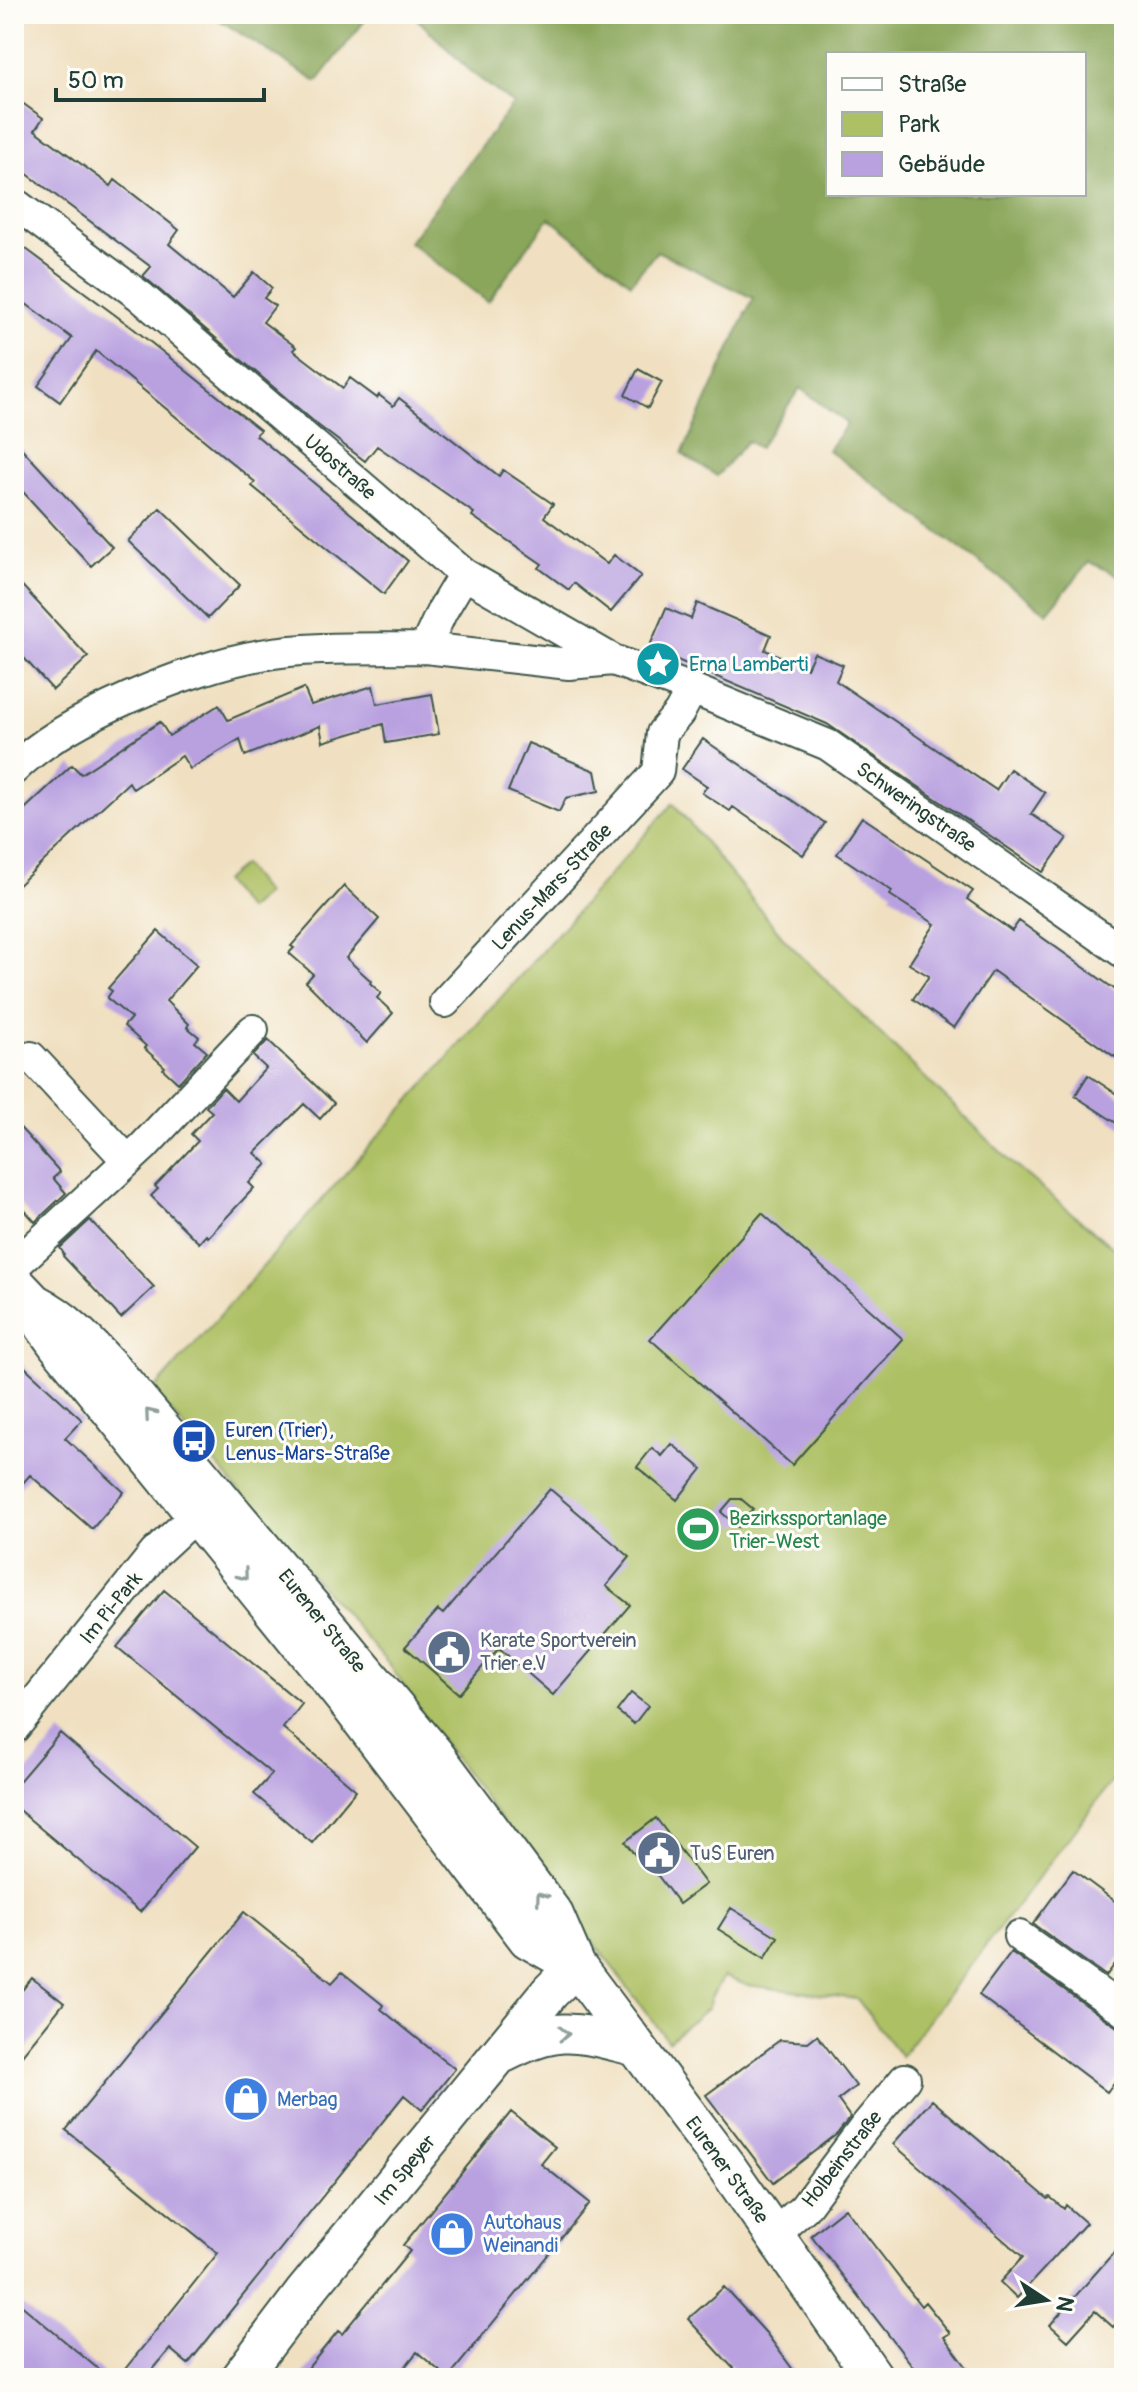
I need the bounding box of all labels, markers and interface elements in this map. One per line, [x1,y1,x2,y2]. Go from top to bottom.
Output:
scale bar [56,52,264,102]
legend [826,52,1086,196]
text: 50 m [68,66,124,95]
text: Straße [898,70,966,99]
text: Park [898,110,940,139]
text: Gebäude [898,150,985,179]
street label: Udostraße [299,429,381,505]
place icon: Erna Lamberti [634,640,682,688]
place label: Erna Lamberti [689,652,808,677]
street label: Schweringstraße [851,756,981,858]
street label: Lenus-Mars-Straße [487,818,617,956]
one-way arrow [145,1409,160,1423]
bus stop icon: Euren (Trier), Lenus-Mars-Straße [170,1417,218,1465]
place label: Euren (Trier), Lenus-Mars-Straße [225,1418,390,1466]
sports icon: Bezirkssportanlage Trier-West [674,1505,722,1553]
place label: Bezirkssportanlage Trier-West [729,1506,887,1554]
street label: Eurener Straße [273,1564,372,1678]
street label: Im Pi-Park [74,1566,148,1649]
one-way arrow [234,1566,248,1581]
public building icon: Karate Sportverein Trier e.V [425,1628,473,1676]
place label: Karate Sportverein Trier e.V [480,1628,637,1676]
public building icon: TuS Euren [635,1829,683,1877]
place label: TuS Euren [690,1841,775,1866]
one-way arrow [536,1891,550,1905]
one-way arrow [558,2025,571,2042]
shop icon: Merbag [222,2075,270,2123]
place label: Merbag [277,2087,338,2112]
street label: Holbeinstraße [796,2105,888,2213]
street label: Eurener Straße [680,2112,774,2229]
street label: Im Speyer [369,2129,441,2211]
shop icon: Autohaus Weinandi [428,2210,476,2258]
place label: Autohaus Weinandi [483,2210,561,2258]
north arrow [1006,2260,1086,2340]
text: N [1049,2294,1080,2314]

